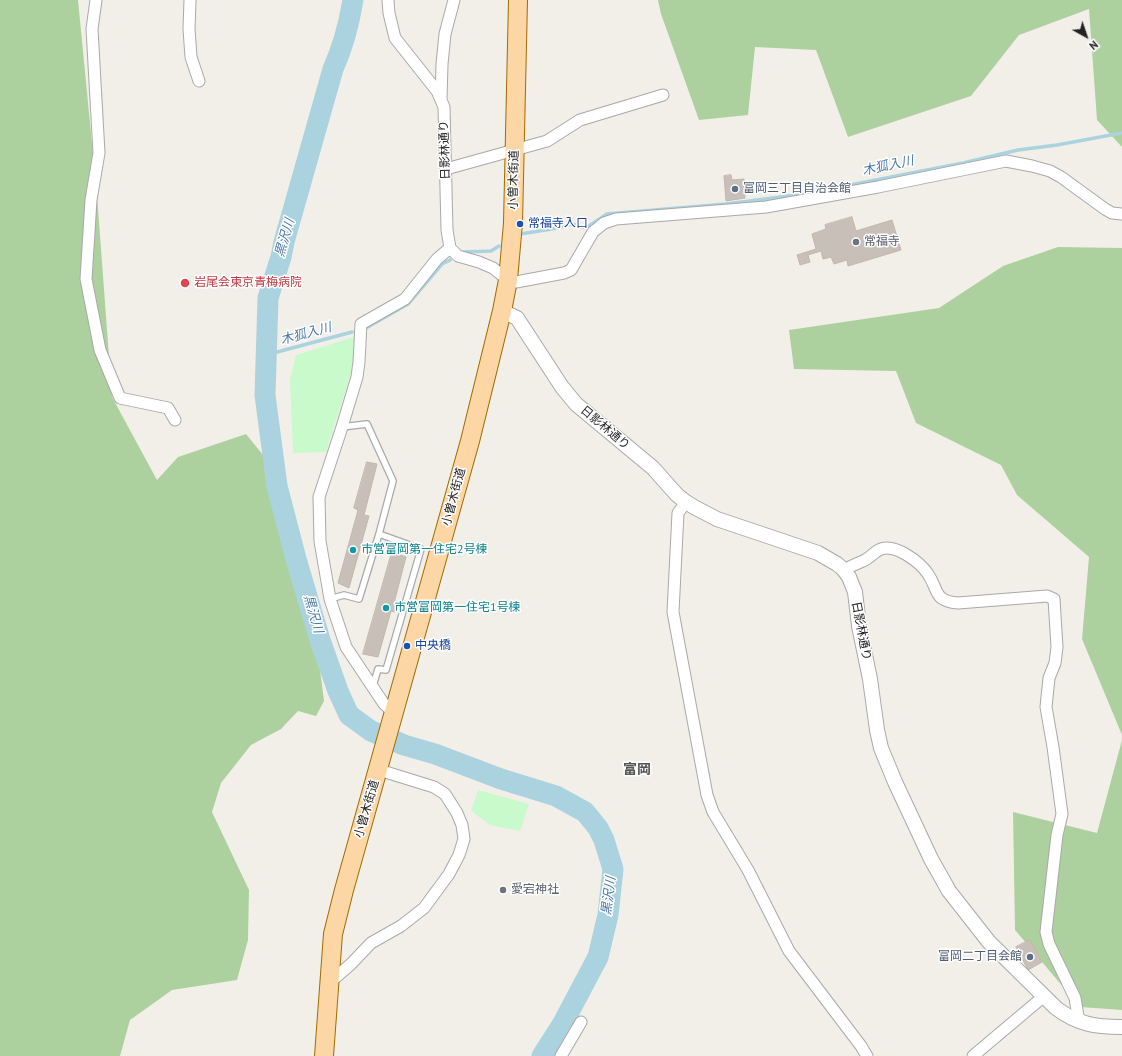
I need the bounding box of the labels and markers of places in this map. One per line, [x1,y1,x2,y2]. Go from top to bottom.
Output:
place label: 富岡三丁目自治会館 [743,182,851,196]
marker: 富岡三丁目自治会館 [730,184,740,194]
place label: 常福寺入口 [528,217,588,231]
marker: 常福寺入口 [515,219,525,229]
place label: 常福寺 [864,235,900,249]
marker: 常福寺 [851,237,861,247]
place label: 岩尾会東京青梅病院 [194,276,302,290]
marker: 岩尾会東京青梅病院 [179,277,191,289]
place label: 市営富岡第一住宅2号棟 [361,543,488,557]
marker: 市営富岡第一住宅2号棟 [348,545,358,555]
place label: 市営富岡第一住宅1号棟 [394,601,521,615]
marker: 市営富岡第一住宅1号棟 [381,603,391,613]
place label: 中央橋 [415,639,451,653]
marker: 中央橋 [402,641,412,651]
place label: 愛宕神社 [511,883,559,897]
marker: 愛宕神社 [498,885,508,895]
place label: 富岡二丁目会館 [938,950,1022,964]
marker: 富岡二丁目会館 [1025,952,1035,962]

